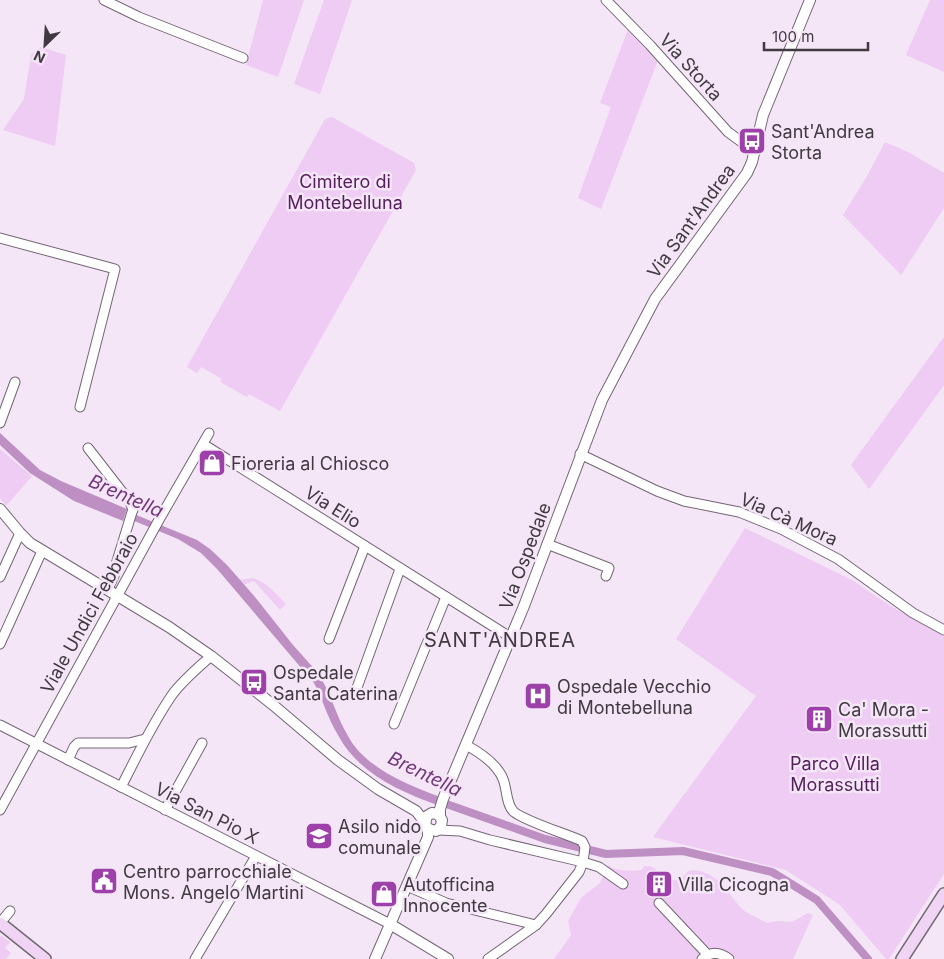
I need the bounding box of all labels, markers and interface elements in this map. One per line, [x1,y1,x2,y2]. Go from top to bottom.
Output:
north arrow [20,20,70,70]
scale bar [764,20,868,52]
text: 100 m [772,27,814,46]
street label: Via Storta [655,29,727,105]
text: N [31,47,48,67]
place label: Sant'Andrea Storta [771,121,874,163]
bus stop icon: Sant'Andrea Storta [737,126,767,156]
street label: Via Sant'Andrea [643,160,739,282]
park label: Cimitero di Montebelluna [287,171,403,213]
shop icon: Fioreria al Chiosco [197,448,227,478]
place label: Fioreria al Chiosco [231,453,389,474]
water label: Brentella [85,469,167,523]
street label: Via Elio [301,482,365,532]
street label: Via Cà Mora [737,488,841,550]
street label: Via Ospedale [495,500,555,612]
street label: Viale Undici Febbraio [36,529,142,697]
district label: SANT'ANDREA [424,628,576,652]
place label: Ospedale Santa Caterina [273,662,398,704]
bus stop icon: Ospedale Santa Caterina [239,667,269,697]
place label: Ospedale Vecchio di Montebelluna [557,676,711,718]
hospital icon: Ospedale Vecchio di Montebelluna [523,681,553,711]
place label: Ca' Mora - Morassutti [838,699,929,741]
building icon: Ca' Mora - Morassutti [804,704,834,734]
water label: Brentella [384,746,466,802]
park label: Parco Villa Morassutti [790,753,880,795]
street label: Via San Pio X [152,778,262,848]
place label: Asilo nido comunale [338,816,421,858]
school or university icon: Asilo nido comunale [304,821,334,851]
place label: Centro parrocchiale Mons. Angelo Martini [123,861,304,903]
public building icon: Centro parrocchiale Mons. Angelo Martini [89,866,119,896]
building icon: Villa Cicogna [644,869,674,899]
place label: Autofficina Innocente [403,874,495,916]
place label: Villa Cicogna [678,874,789,895]
shop icon: Autofficina Innocente [369,879,399,909]

